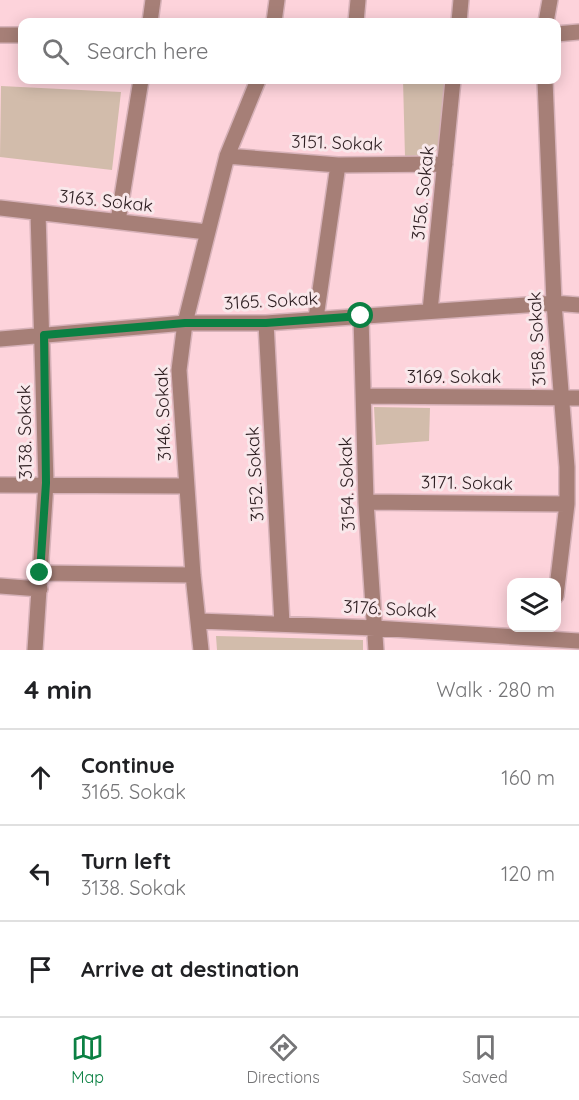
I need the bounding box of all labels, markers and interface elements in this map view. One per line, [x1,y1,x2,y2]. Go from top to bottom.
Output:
search box [18,18,561,84]
icon: search [39,35,72,68]
text: Search here [87,37,208,65]
street label: 3151. Sokak [291,129,383,156]
street label: 3156. Sokak [406,145,439,241]
street label: 3163. Sokak [58,184,154,217]
street label: 3165. Sokak [223,287,319,314]
street label: 3158. Sokak [523,291,550,387]
route start [347,302,373,328]
street label: 3169. Sokak [407,365,501,388]
street label: 3146. Sokak [149,367,176,462]
street label: 3138. Sokak [12,385,37,479]
street label: 3152. Sokak [241,426,268,522]
street label: 3154. Sokak [333,436,360,532]
street label: 3171. Sokak [421,470,513,495]
route end [26,559,52,585]
map controls [507,578,561,632]
button: layers [507,578,561,632]
street label: 3176. Sokak [343,595,437,622]
text: 4 min [24,673,92,706]
text: Walk · 280 m [436,677,555,702]
text: Continue [81,751,175,779]
icon: ahead [24,761,57,794]
text: 160 m [501,765,555,790]
text: 3165. Sokak [81,779,186,804]
text: Turn left [81,847,171,875]
icon: left [24,857,57,890]
text: 120 m [501,861,555,886]
text: 3138. Sokak [81,875,186,900]
icon: arrive [24,953,57,986]
text: Arrive at destination [81,955,299,983]
tab: Map [71,1031,104,1087]
tab: Directions [247,1031,320,1087]
tab: Saved [462,1031,508,1087]

